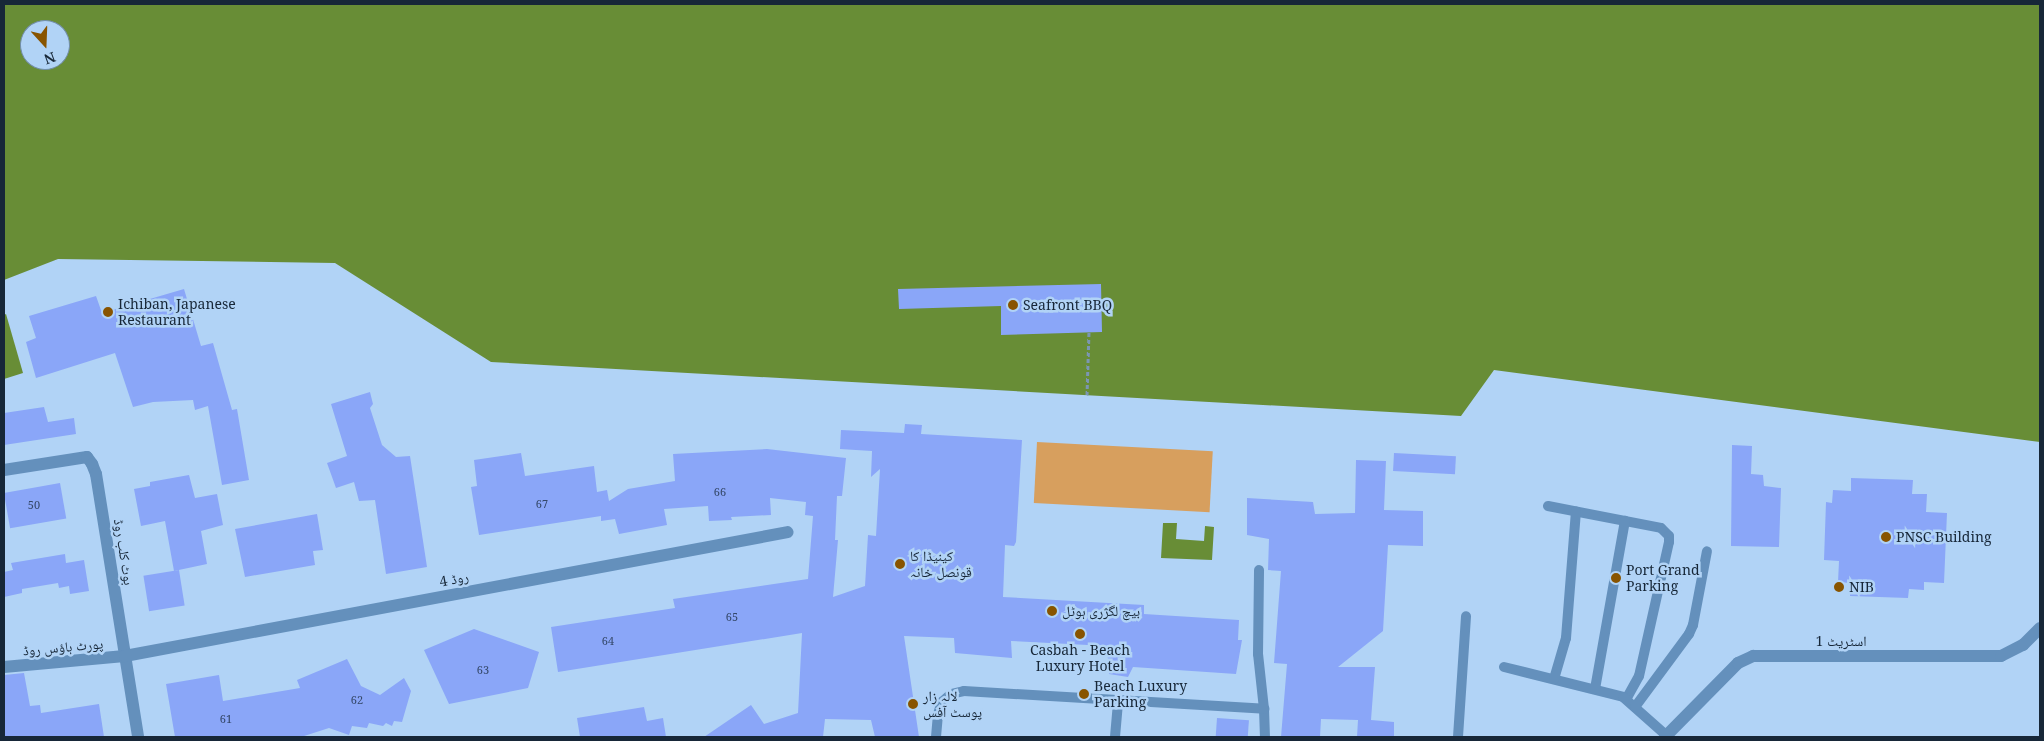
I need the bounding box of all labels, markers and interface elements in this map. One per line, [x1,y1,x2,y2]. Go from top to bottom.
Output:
north arrow [20,20,70,70]
text: N [42,48,58,69]
place label: Ichiban, Japanese Restaurant [118,296,236,328]
place label: Seafront BBQ [1023,297,1112,313]
marker: Seafront BBQ [1007,299,1019,311]
marker: Ichiban, Japanese Restaurant [102,306,114,318]
house number: 66 [714,485,726,499]
house number: 67 [536,497,548,511]
house number: 50 [28,498,40,512]
street label: بوٹ کلب روڈ [110,518,138,586]
place label: PNSC Building [1896,529,1991,545]
marker: PNSC Building [1880,531,1892,543]
place label: کینیڈا کا قونصل خانہ [910,548,972,580]
marker: کینیڈا کا قونصل خانہ [894,558,906,570]
place label: Port Grand Parking [1626,562,1700,594]
street label: روڈ 4 [438,568,470,590]
marker: Port Grand Parking [1610,572,1622,584]
place label: NIB [1849,579,1874,595]
marker: NIB [1833,581,1845,593]
place label: بیچ لگژری ہوٹل [1062,603,1140,619]
marker: بیچ لگژری ہوٹل [1046,605,1058,617]
house number: 65 [726,610,738,624]
marker: Casbah - Beach Luxury Hotel [1074,628,1086,640]
street label: اسٹریٹ 1 [1816,633,1866,649]
house number: 64 [602,634,614,648]
street label: پورٹ ہاؤس روڈ [22,635,104,659]
place label: Casbah - Beach Luxury Hotel [1030,642,1130,674]
house number: 63 [477,663,489,677]
place label: Beach Luxury Parking [1094,678,1187,710]
place label: لالہ زار پوسٹ آفس [923,688,982,720]
marker: Beach Luxury Parking [1078,688,1090,700]
house number: 62 [351,693,363,707]
marker: لالہ زار پوسٹ آفس [907,698,919,710]
house number: 61 [220,712,232,726]

